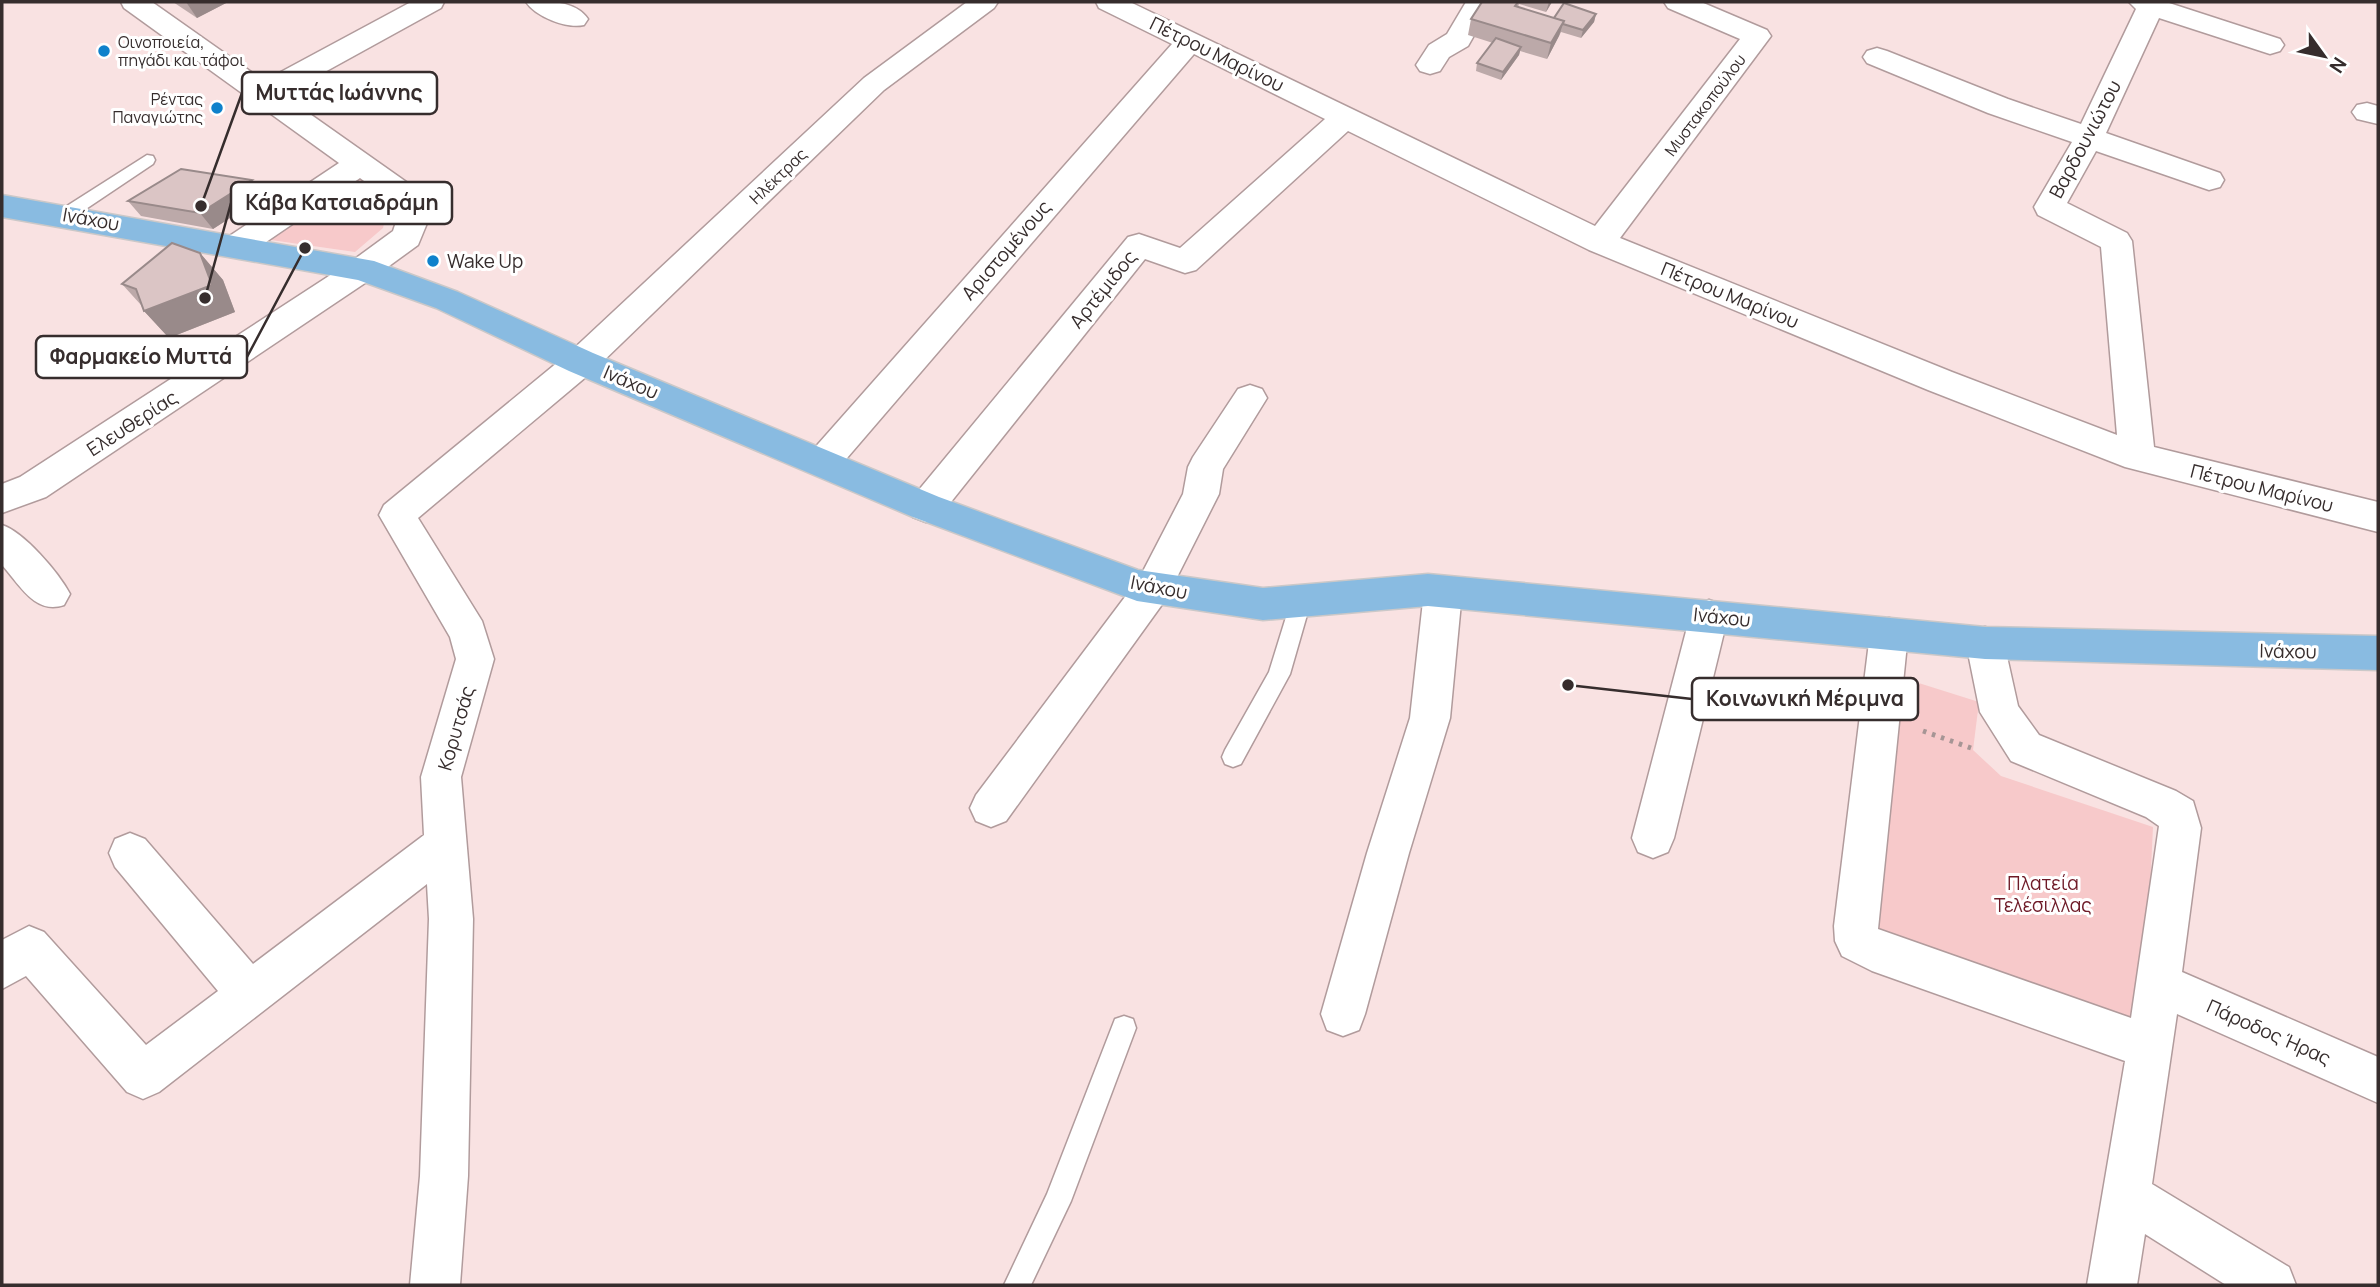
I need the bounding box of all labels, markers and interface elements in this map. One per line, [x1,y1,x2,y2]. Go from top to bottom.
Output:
street label: Πέτρου Μαρίνου [1146,10,1288,98]
north arrow [2289,21,2359,91]
place label: Οινοποιεία, πηγάδι και τάφοι [118,31,245,71]
marker: Οινοποιεία, πηγάδι και τάφοι [96,43,112,59]
street label: Μυστακοπούλου [1659,49,1751,161]
text: N [2324,52,2353,78]
callout: Μυττάς Ιωάννης [242,72,437,114]
street label: Βαρδουνιώτου [2043,75,2127,203]
text: Μυττάς Ιωάννης [255,78,423,106]
place label: Ρέντας Παναγιώτης [112,88,203,128]
marker: Ρέντας Παναγιώτης [209,100,225,116]
street label: Ηλέκτρας [744,143,812,209]
callout: Κάβα Κατσιαδράμη [231,182,452,224]
text: Κάβα Κατσιαδράμη [245,188,439,216]
street label: Αριστομένους [955,195,1057,305]
street label: Ινάχου [61,201,121,237]
street label: Αρτέμιδος [1064,245,1142,333]
place label: Wake Up [447,248,523,274]
marker: Wake Up [425,253,441,269]
street label: Πέτρου Μαρίνου [1657,256,1803,334]
callout: Φαρμακείο Μυττά [36,336,247,378]
text: Φαρμακείο Μυττά [50,342,232,370]
street label: Ινάχου [600,359,662,405]
street label: Ελευθερίας [82,384,182,462]
street label: Πέτρου Μαρίνου [2188,458,2336,518]
street label: Ινάχου [1128,569,1190,605]
street label: Ινάχου [1692,601,1752,633]
street label: Ινάχου [2259,638,2317,664]
callout: Κοινωνική Μέριμνα [1692,678,1918,720]
street label: Κορυτσάς [431,682,481,774]
text: Κοινωνική Μέριμνα [1706,684,1904,712]
park label: Πλατεία Τελέσιλλας [1994,870,2092,918]
street label: Πάροδος Ήρας [2203,993,2335,1071]

